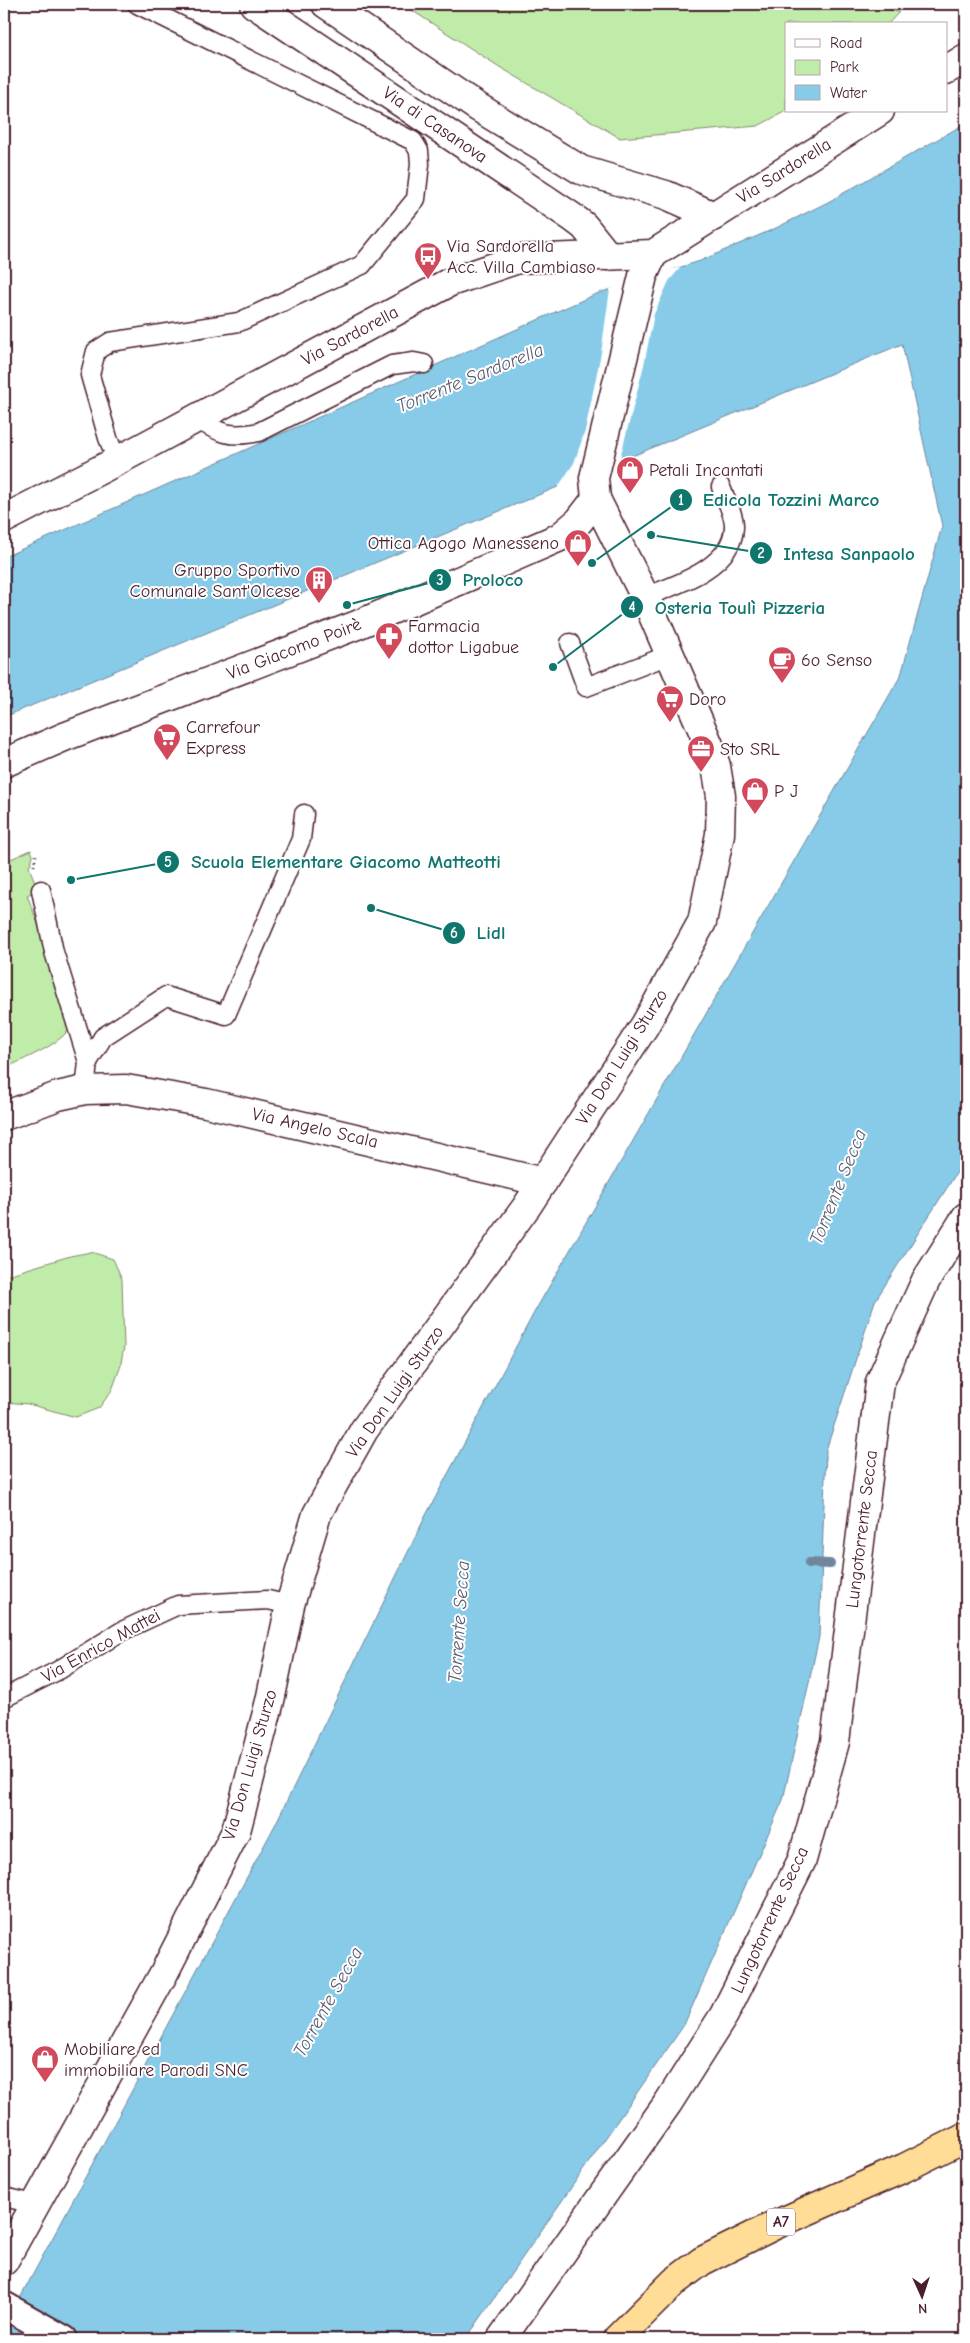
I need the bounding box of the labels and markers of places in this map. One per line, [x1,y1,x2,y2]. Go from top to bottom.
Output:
place label: Via Sardorella Acc. Villa Cambiaso [447,236,596,278]
bus stop icon: Via Sardorella Acc. Villa Cambiaso [413,241,443,280]
shop icon: Petali Incantati [615,455,645,494]
place label: Petali Incantati [649,460,763,481]
callout: Edicola Tozzini Marco [668,483,890,517]
shop icon: Ottica Agogo Manesseno [563,528,593,567]
place label: Ottica Agogo Manesseno [368,533,559,554]
callout: Intesa Sanpaolo [748,536,925,570]
place label: Gruppo Sportivo Comunale Sant'Olcese [130,560,300,602]
callout: Proloco [428,563,533,597]
building icon: Gruppo Sportivo Comunale Sant'Olcese [304,565,334,604]
callout: Osteria Toulì Pizzeria [620,590,835,624]
place label: Farmacia dottor Ligabue [408,616,519,658]
pharmacy icon: Farmacia dottor Ligabue [374,621,404,660]
cafe icon: 6o Senso [767,645,797,684]
place label: 6o Senso [801,650,872,671]
supermarket icon: Doro [655,684,685,723]
place label: Doro [689,689,726,710]
place label: Carrefour Express [186,717,261,759]
supermarket icon: Carrefour Express [152,722,182,761]
office icon: Sto SRL [686,734,716,773]
place label: Sto SRL [720,739,780,760]
shop icon: P J [740,776,770,815]
place label: P J [774,781,798,802]
callout: Scuola Elementare Giacomo Matteotti [156,845,511,879]
callout: Lidl [441,916,515,950]
place label: Mobiliare ed immobiliare Parodi SNC [64,2039,248,2081]
shop icon: Mobiliare ed immobiliare Parodi SNC [30,2044,60,2083]

